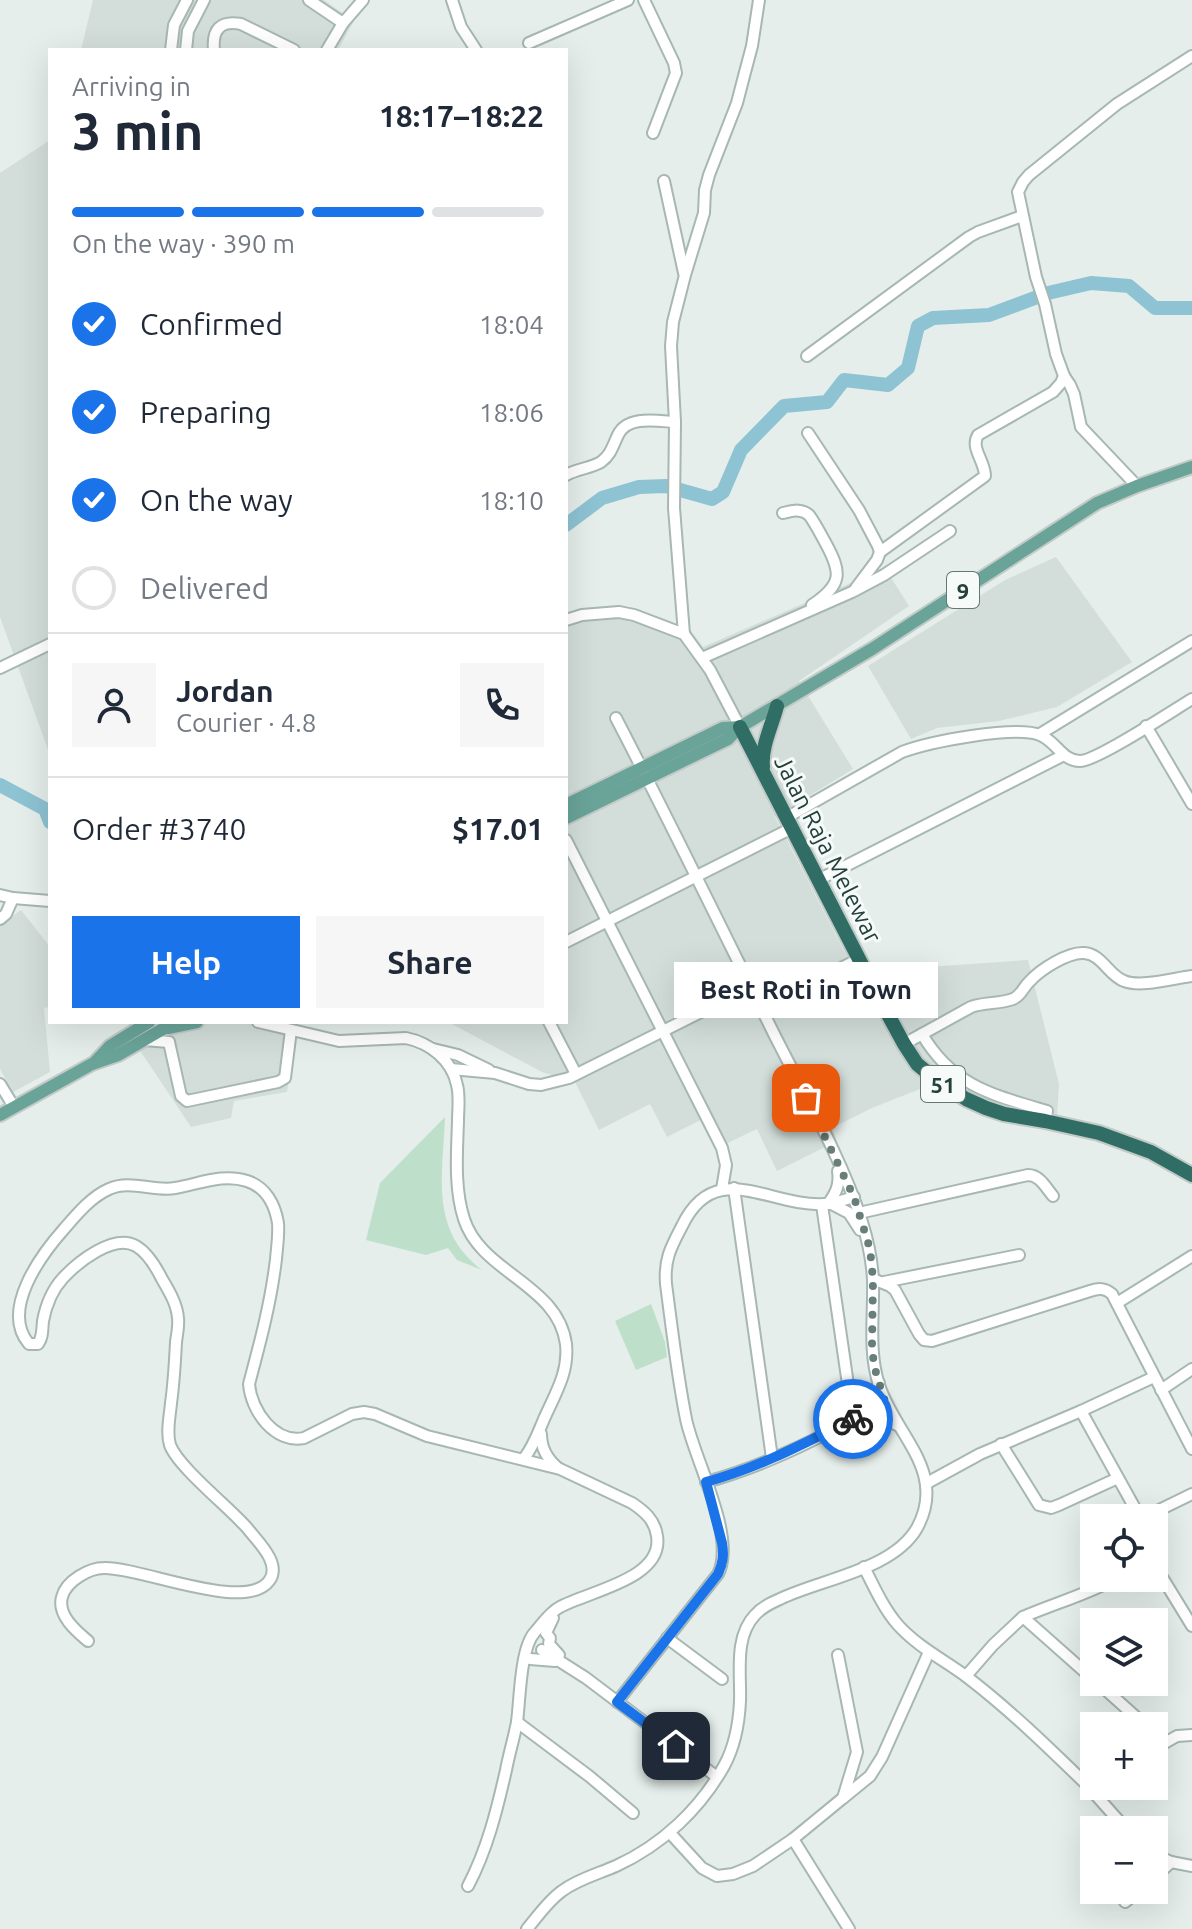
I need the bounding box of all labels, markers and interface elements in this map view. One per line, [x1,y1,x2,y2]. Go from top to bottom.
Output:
text: Arriving in [72,72,191,101]
text: 18:17–18:22 [379,99,544,133]
text: 3 min [72,102,203,160]
text: On the way · 390 m [72,229,295,258]
icon: check [72,302,116,346]
text: Confirmed [140,307,283,341]
text: 18:04 [479,310,544,339]
icon: check [72,390,116,434]
text: Preparing [140,395,272,429]
text: 18:06 [479,398,544,427]
icon: check [72,478,116,522]
text: On the way [140,483,293,517]
text: 18:10 [479,486,544,515]
text: Delivered [140,571,269,605]
road number: 9 [947,572,979,608]
button: person [72,663,156,747]
button: phone [460,663,544,747]
text: Jordan [176,674,274,708]
text: Courier · 4.8 [176,708,316,737]
street label: Jalan Raja Melewar [769,751,887,947]
text: Order #3740 [72,812,246,846]
text: $17.01 [452,812,544,846]
button: Help [72,916,300,1008]
button: Share [316,916,544,1008]
callout: Best Roti in Town [674,962,938,1018]
text: Best Roti in Town [700,975,912,1004]
pin [772,1064,840,1132]
road number: 51 [921,1066,965,1102]
icon: bag [784,1076,828,1120]
courier [813,1379,893,1459]
icon: bike [831,1397,875,1441]
map controls [1080,1504,1168,1904]
button: locate [1080,1504,1168,1592]
button: layers [1080,1608,1168,1696]
pin [642,1712,710,1780]
button: + [1080,1712,1168,1800]
icon: home [654,1724,698,1768]
button: − [1080,1816,1168,1904]

